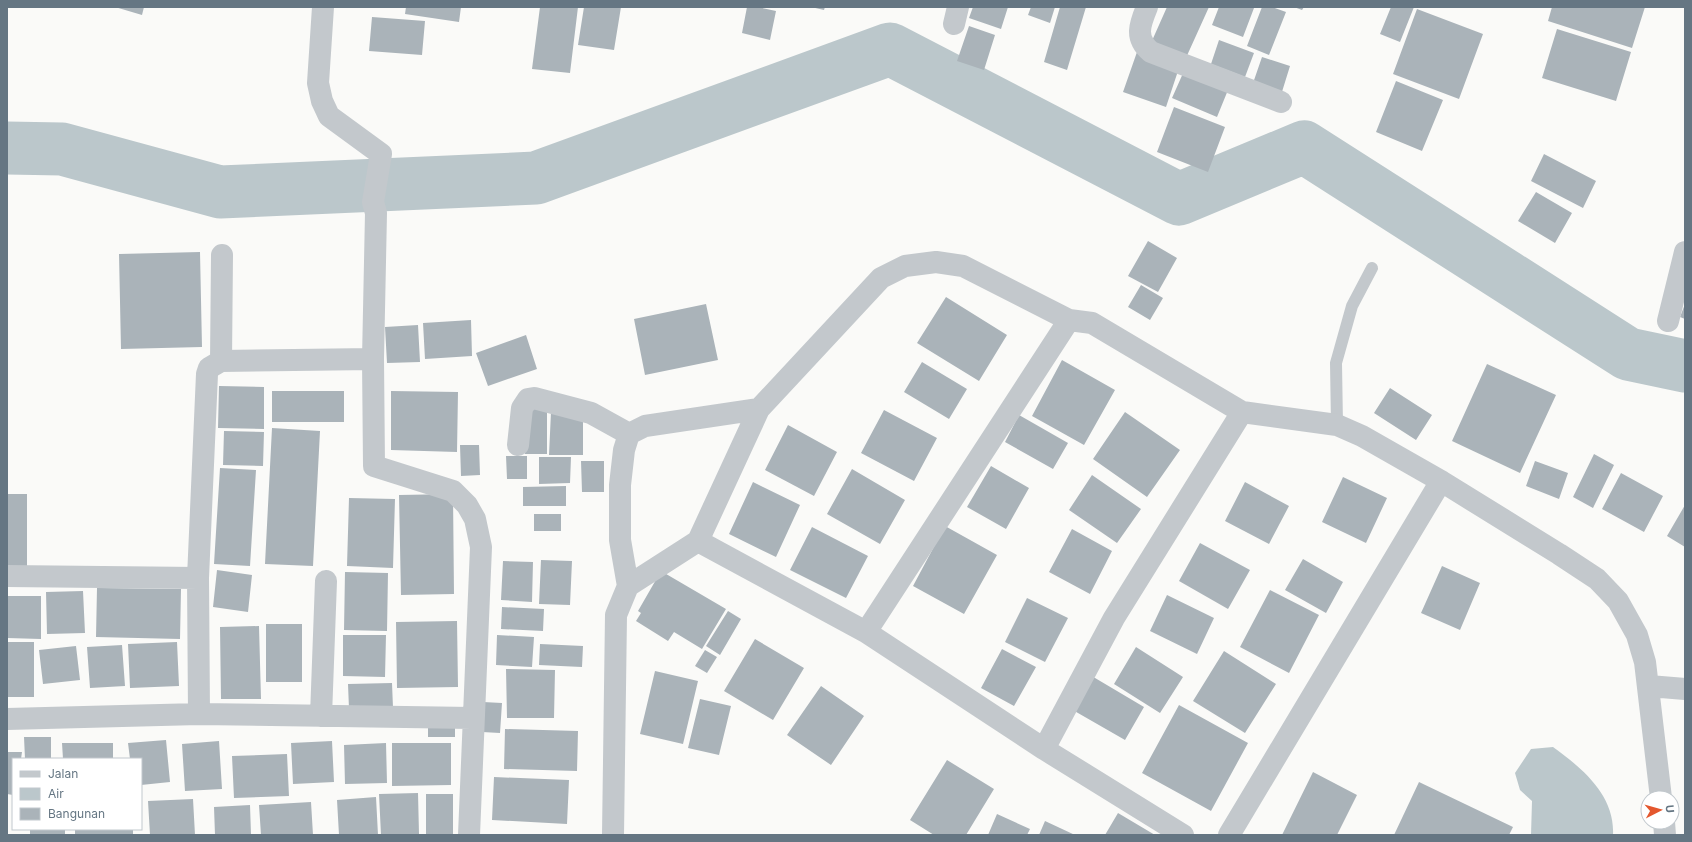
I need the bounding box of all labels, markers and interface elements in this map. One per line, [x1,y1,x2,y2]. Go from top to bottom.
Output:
legend [12,758,142,830]
text: Jalan [48,766,78,781]
text: Air [48,786,64,801]
north arrow [1640,790,1680,830]
text: U [1663,804,1677,814]
text: Bangunan [48,806,105,821]

